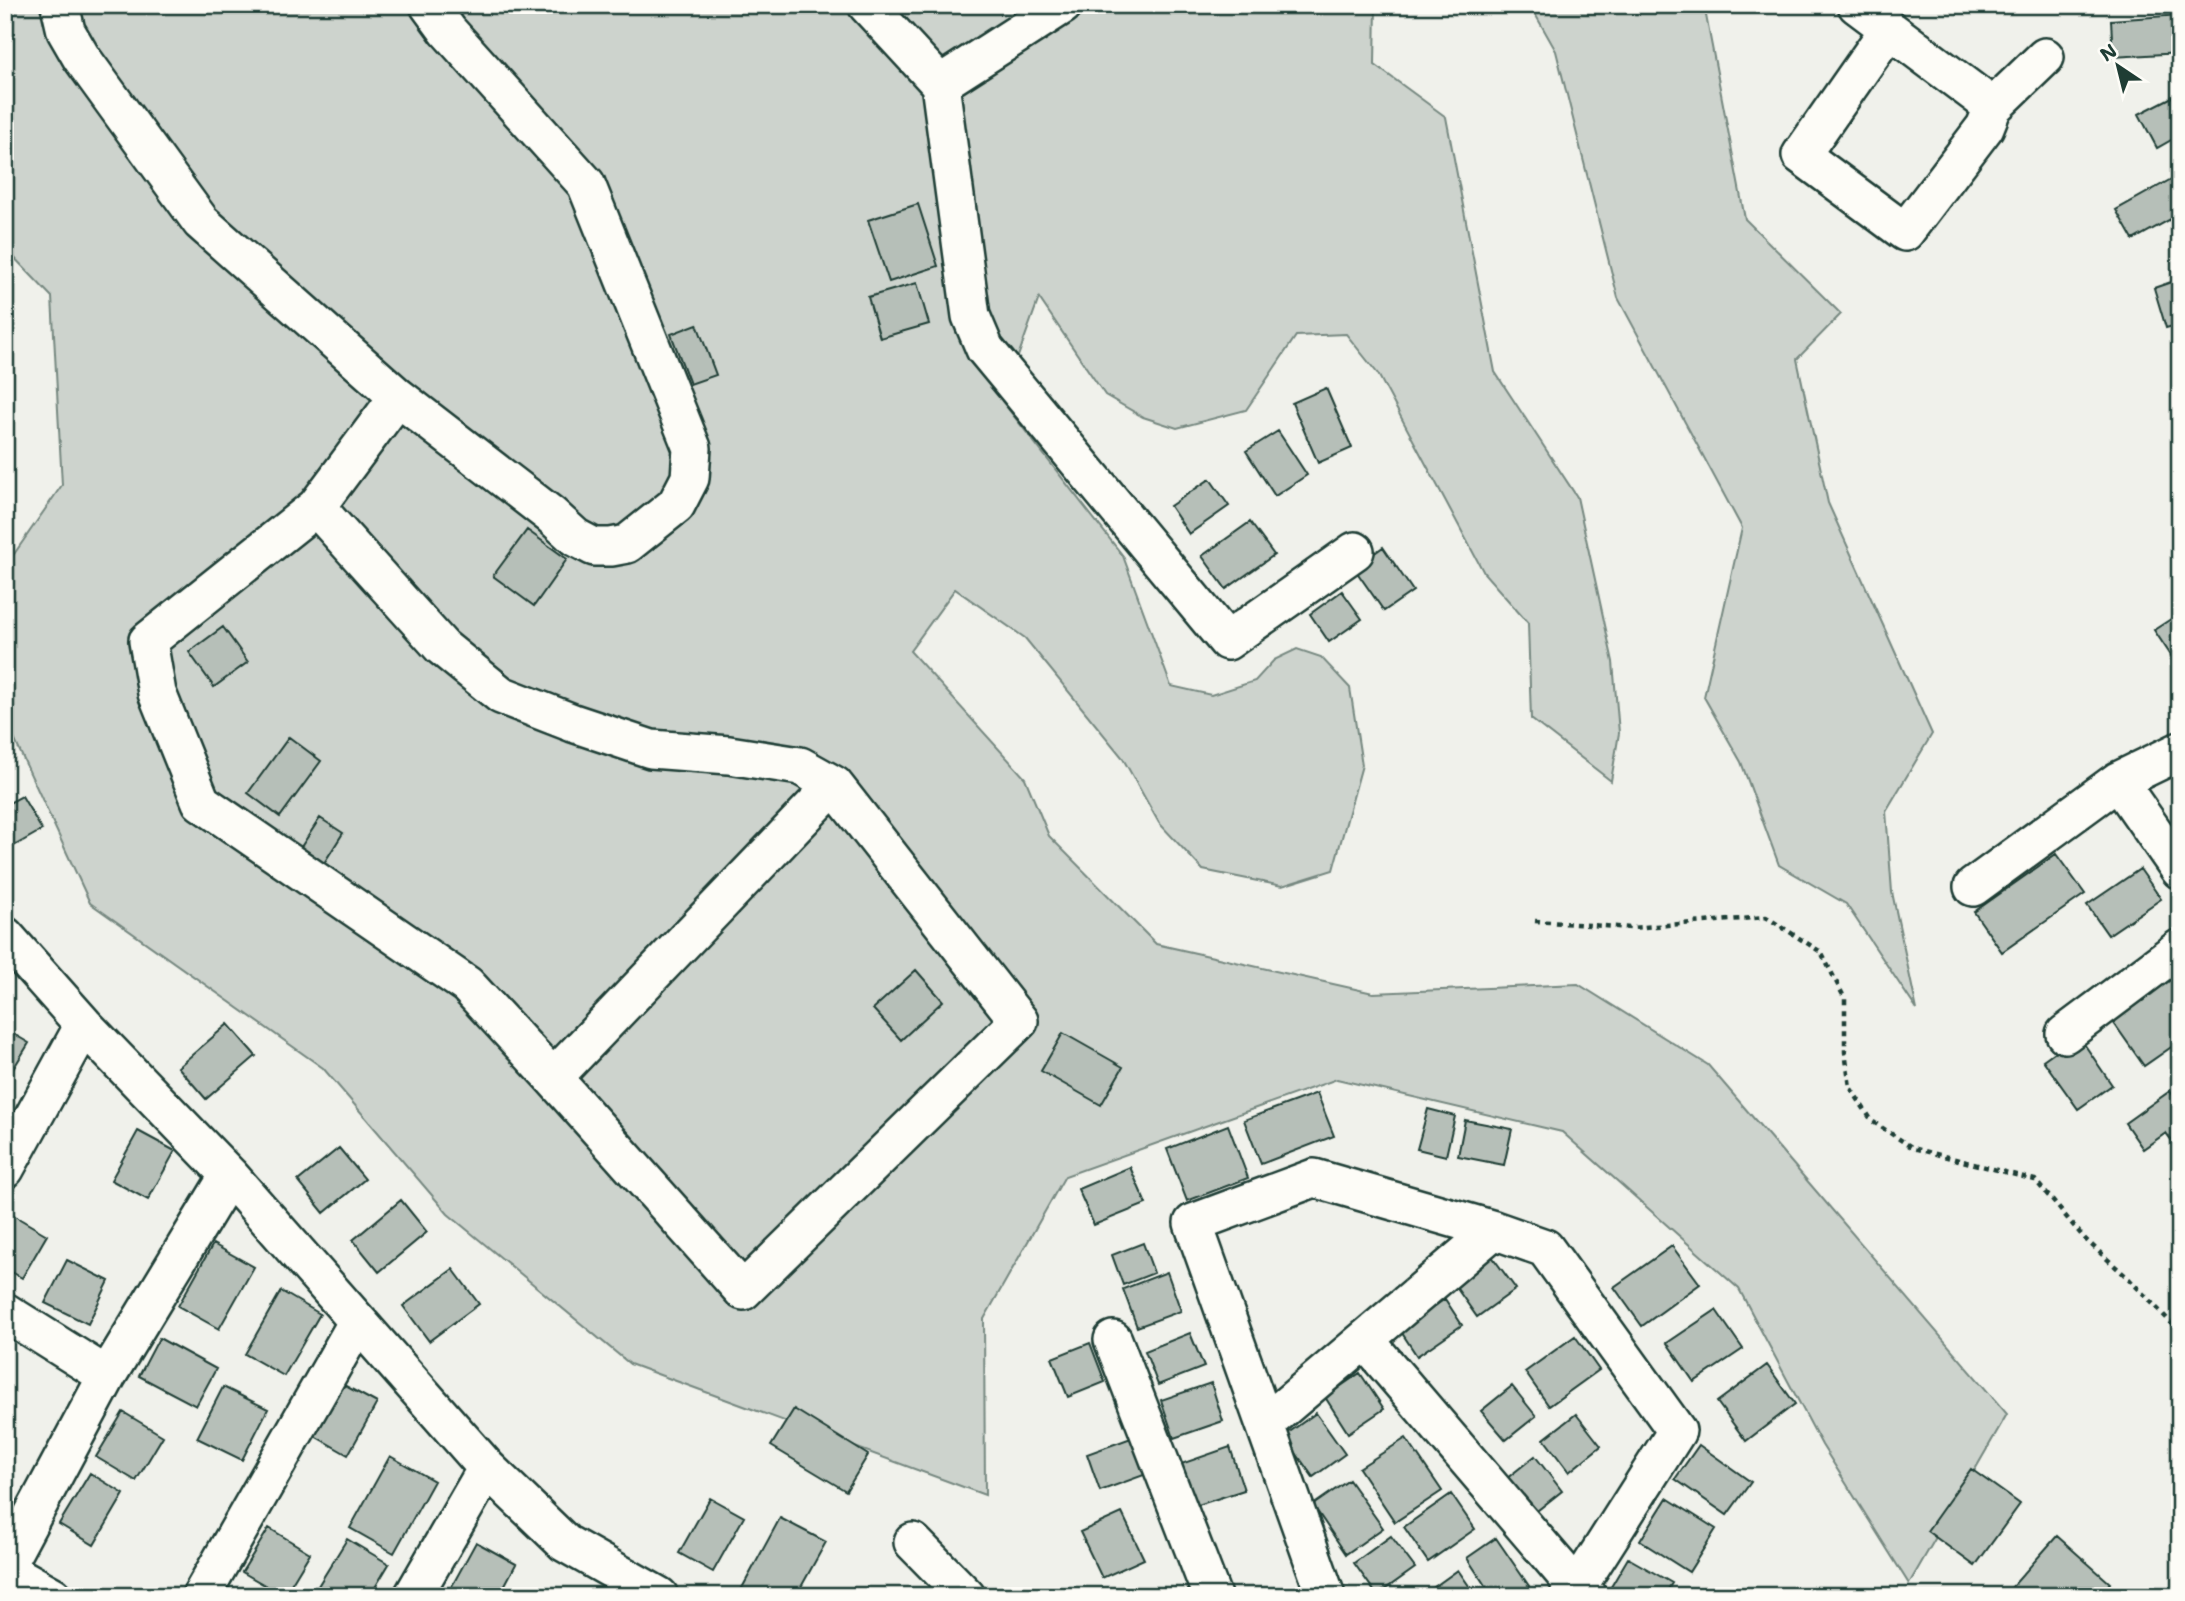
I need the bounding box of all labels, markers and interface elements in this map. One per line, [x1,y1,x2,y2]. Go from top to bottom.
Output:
north arrow [2084,32,2154,102]
text: N [2095,38,2122,67]

